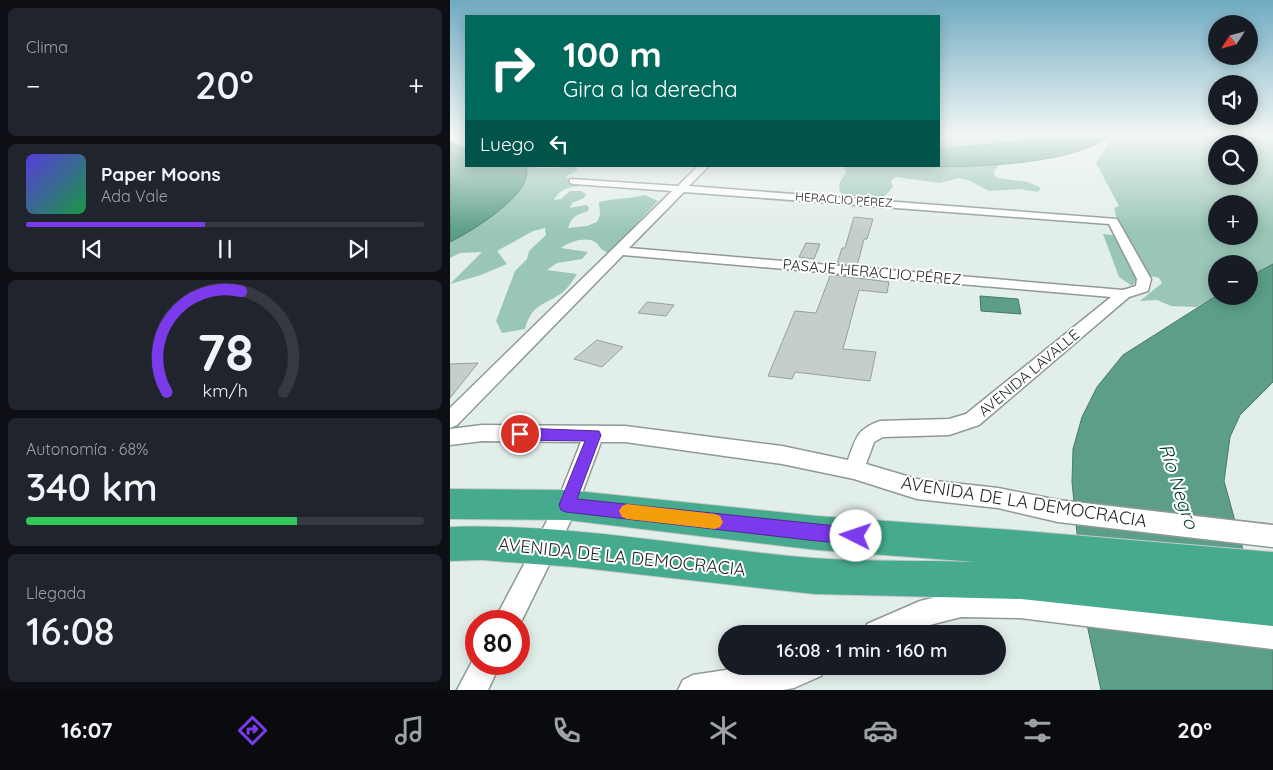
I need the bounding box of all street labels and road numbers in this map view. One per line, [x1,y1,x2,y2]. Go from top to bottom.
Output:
street label: HERACLIO PÉREZ [795,189,893,210]
street label: PASAJE HERACLIO PÉREZ [782,254,962,289]
street label: AVENIDA LAVALLE [974,325,1083,420]
street label: AVENIDA DE LA DEMOCRACIA [900,471,1149,532]
street label: AVENIDA DE LA DEMOCRACIA [497,532,747,581]

